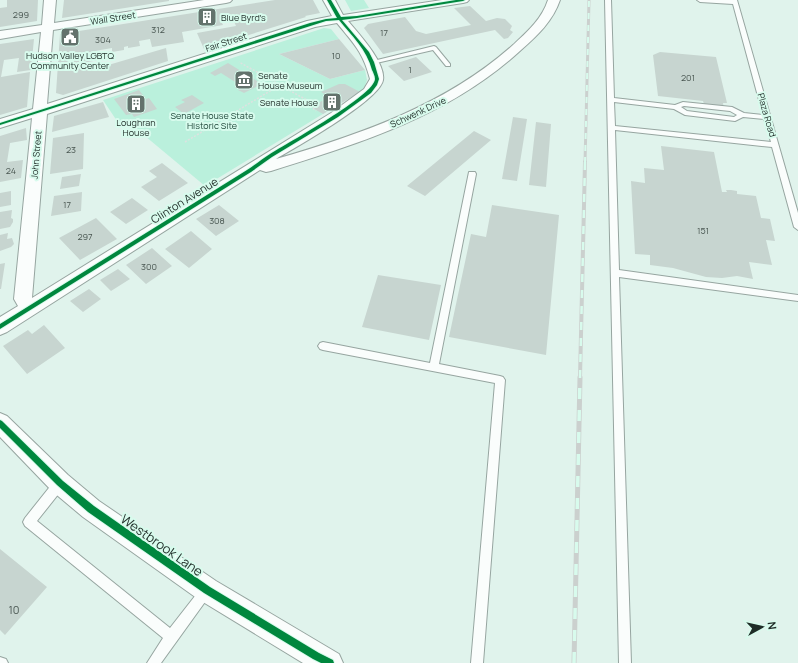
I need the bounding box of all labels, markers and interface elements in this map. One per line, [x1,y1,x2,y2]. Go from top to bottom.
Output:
building icon: Blue Byrd's [196,6,218,28]
house number: 299 [13,8,29,21]
street label: Wall Street [90,8,137,28]
place label: Blue Byrd's [221,11,266,24]
house number: 312 [151,23,165,36]
public building icon: Hudson Valley LGBTQ Community Center [59,26,81,48]
house number: 17 [380,26,388,39]
street label: Fair Street [204,29,249,55]
house number: 304 [95,33,111,46]
place label: Hudson Valley LGBTQ Community Center [26,49,114,72]
house number: 10 [332,49,341,62]
house number: 1 [408,63,412,76]
museum icon: Senate House Museum [233,69,255,91]
place label: Senate House Museum [258,69,323,92]
house number: 201 [681,71,695,84]
building icon: Senate House [321,91,343,113]
street label: Plaza Road [755,91,779,139]
building icon: Loughran House [125,93,147,115]
street label: Schwenk Drive [388,93,448,131]
place label: Senate House [260,96,318,109]
park label: Senate House State Historic Site [171,109,253,132]
place label: Loughran House [116,116,156,139]
street label: John Street [27,130,45,180]
house number: 23 [66,143,76,156]
house number: 24 [6,164,16,177]
street label: Clinton Avenue [148,173,221,227]
house number: 17 [63,198,71,211]
house number: 308 [209,214,225,227]
house number: 151 [697,224,709,237]
house number: 297 [77,230,93,243]
house number: 300 [141,260,157,273]
street label: Westbrook Lane [117,510,207,580]
house number: 10 [8,602,20,617]
north arrow [742,607,782,647]
text: N [764,621,780,631]

